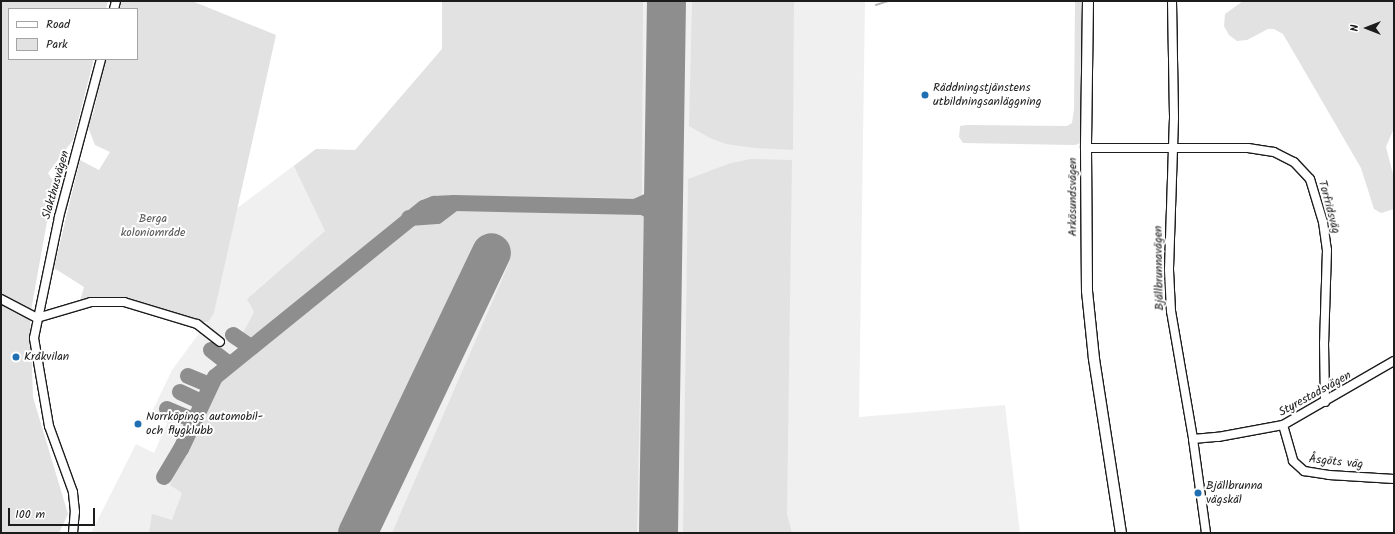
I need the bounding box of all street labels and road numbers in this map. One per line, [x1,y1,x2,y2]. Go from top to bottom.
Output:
street label: Slakthusvägen [39,149,73,221]
street label: Arkösundsvägen [1066,158,1080,236]
street label: Torfridsväg [1315,179,1343,235]
street label: Bjällbrunnavägen [1151,225,1167,311]
street label: Styrestadsvägen [1276,368,1354,420]
street label: Åsgöts väg [1308,452,1364,472]

